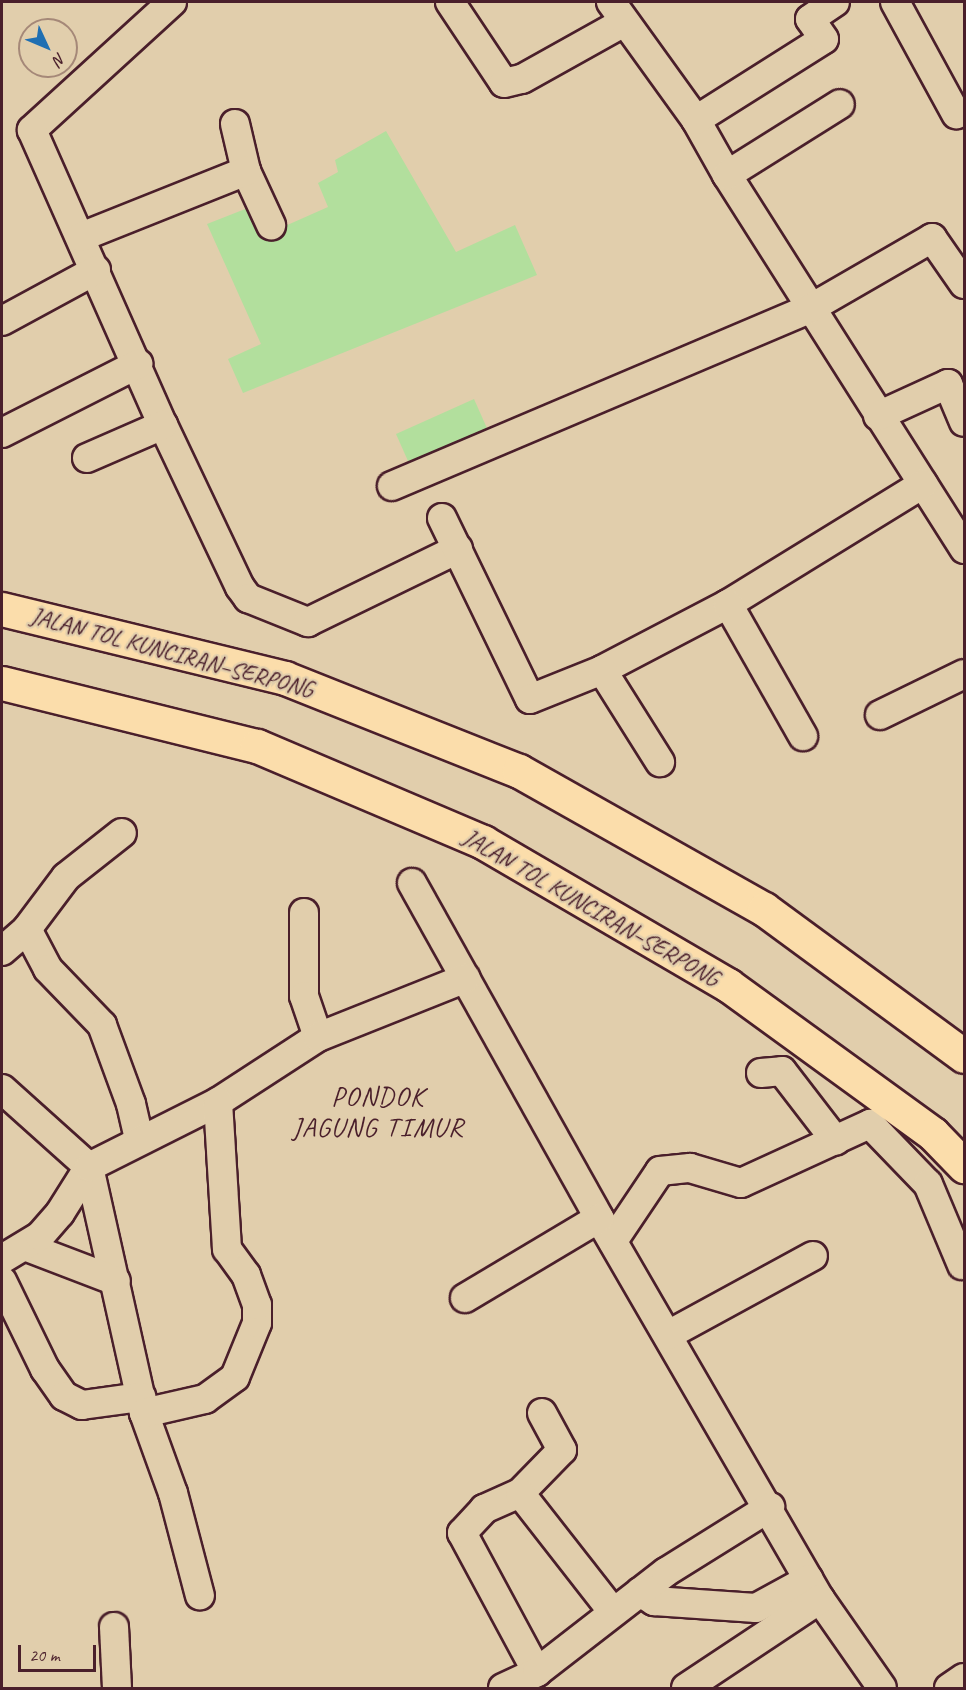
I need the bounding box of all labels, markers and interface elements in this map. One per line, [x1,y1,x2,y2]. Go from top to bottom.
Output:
north arrow [18,18,78,78]
text: N [49,49,70,70]
street label: JALAN TOL KUNCIRAN–SERPONG [28,601,316,705]
street label: JALAN TOL KUNCIRAN–SERPONG [458,823,724,993]
district label: PONDOK JAGUNG TIMUR [293,1080,463,1143]
scale bar [21,1633,99,1671]
text: 20 m [29,1644,60,1666]

